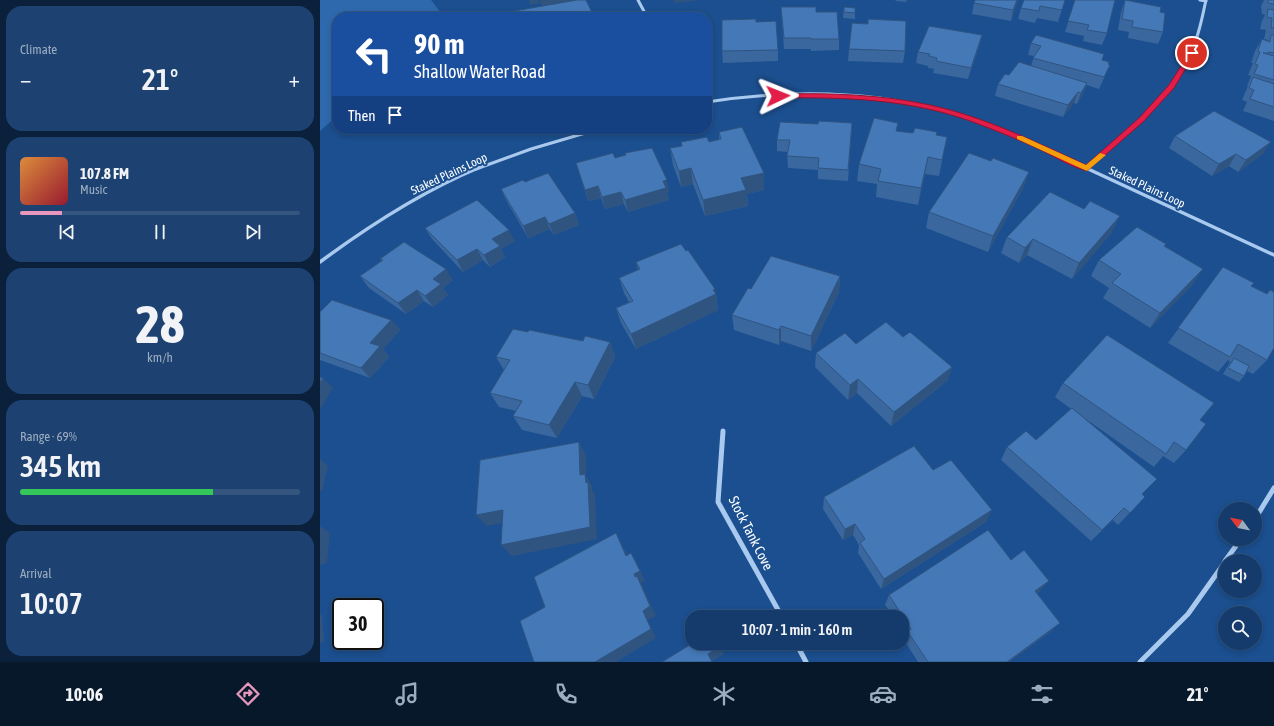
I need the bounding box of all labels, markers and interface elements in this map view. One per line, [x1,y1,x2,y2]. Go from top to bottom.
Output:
icon: left [348,28,400,80]
text: 90 m [414,28,464,60]
pin [1175,36,1209,70]
text: Climate [20,42,57,57]
icon: arrive [1181,42,1203,64]
text: Shallow Water Road [414,61,546,82]
text: 21° [142,62,178,96]
text: − [20,66,31,92]
text: + [289,66,300,92]
position arrow [757,75,799,117]
icon: arrive [384,104,406,126]
text: Then [348,107,376,124]
street label: Staked Plains Loop [409,150,490,198]
street label: Staked Plains Loop [1107,163,1188,211]
text: 107.8 FM [80,165,129,182]
text: Music [80,182,107,197]
icon: previous [56,221,78,243]
icon: pause [149,221,171,243]
icon: next [242,221,264,243]
text: 28 [136,294,184,354]
text: km/h [147,350,173,365]
text: Range · 69% [20,429,77,444]
text: 345 km [20,449,101,483]
street label: Stock Tank Cove [726,493,776,573]
north arrow [1218,502,1262,546]
map controls [1218,502,1262,650]
button: sound [1218,554,1262,598]
text: Arrival [20,566,52,581]
text: 10:07 [20,586,83,620]
speed limit sign: 30 [332,598,384,650]
button: search [1218,606,1262,650]
text: 10:07 · 1 min · 160 m [742,621,852,638]
icon: directions [234,680,262,708]
icon: music [393,680,421,708]
icon: phone [552,680,580,708]
icon: climate [710,680,738,708]
icon: car [869,680,897,708]
icon: filters [1028,680,1056,708]
text: 10:06 [65,684,103,705]
text: 21° [1187,684,1209,705]

